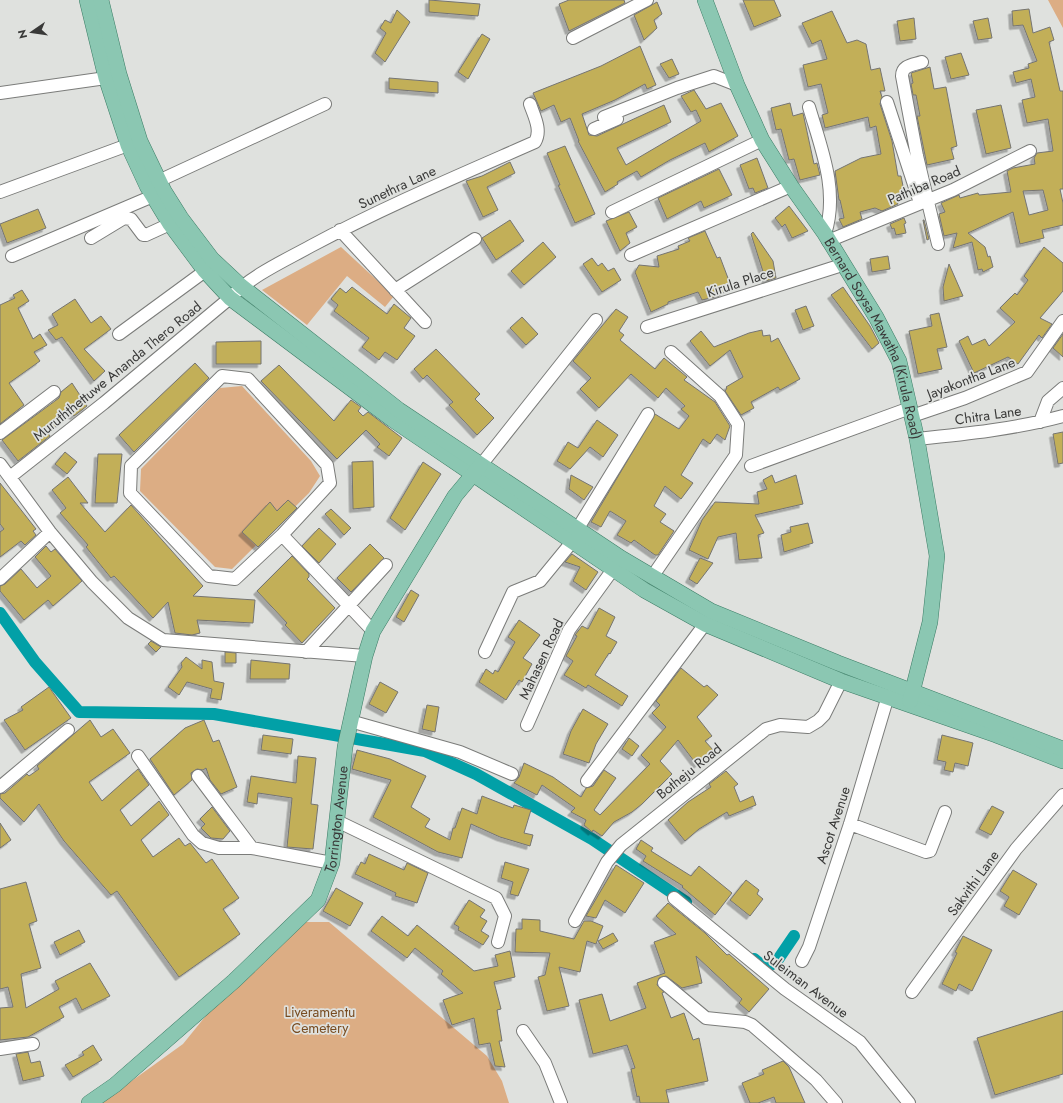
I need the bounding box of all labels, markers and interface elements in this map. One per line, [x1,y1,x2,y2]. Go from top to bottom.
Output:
north arrow [12,12,52,52]
text: N [13,28,31,40]
street label: Sunethra Lane [355,160,439,214]
street label: Pathiba Road [884,161,964,209]
street label: Bernard Soysa Mawatha (Kirula Road) [819,234,927,441]
street label: Kirula Place [704,262,776,302]
street label: Muruththettuwe Ananda Thero Road [28,297,206,445]
street label: Jayakontha Lane [922,352,1018,405]
street label: Chitra Lane [953,400,1023,430]
street label: Mahasen Road [514,615,568,703]
street label: Botheju Road [652,738,726,804]
street label: Torrington Avenue [319,765,353,876]
street label: Ascot Avenue [811,784,855,866]
street label: Sakvithi Lane [942,846,1004,920]
street label: Suleiman Avenue [759,945,853,1023]
park label: Liveramentu Cemetery [285,1002,355,1038]

